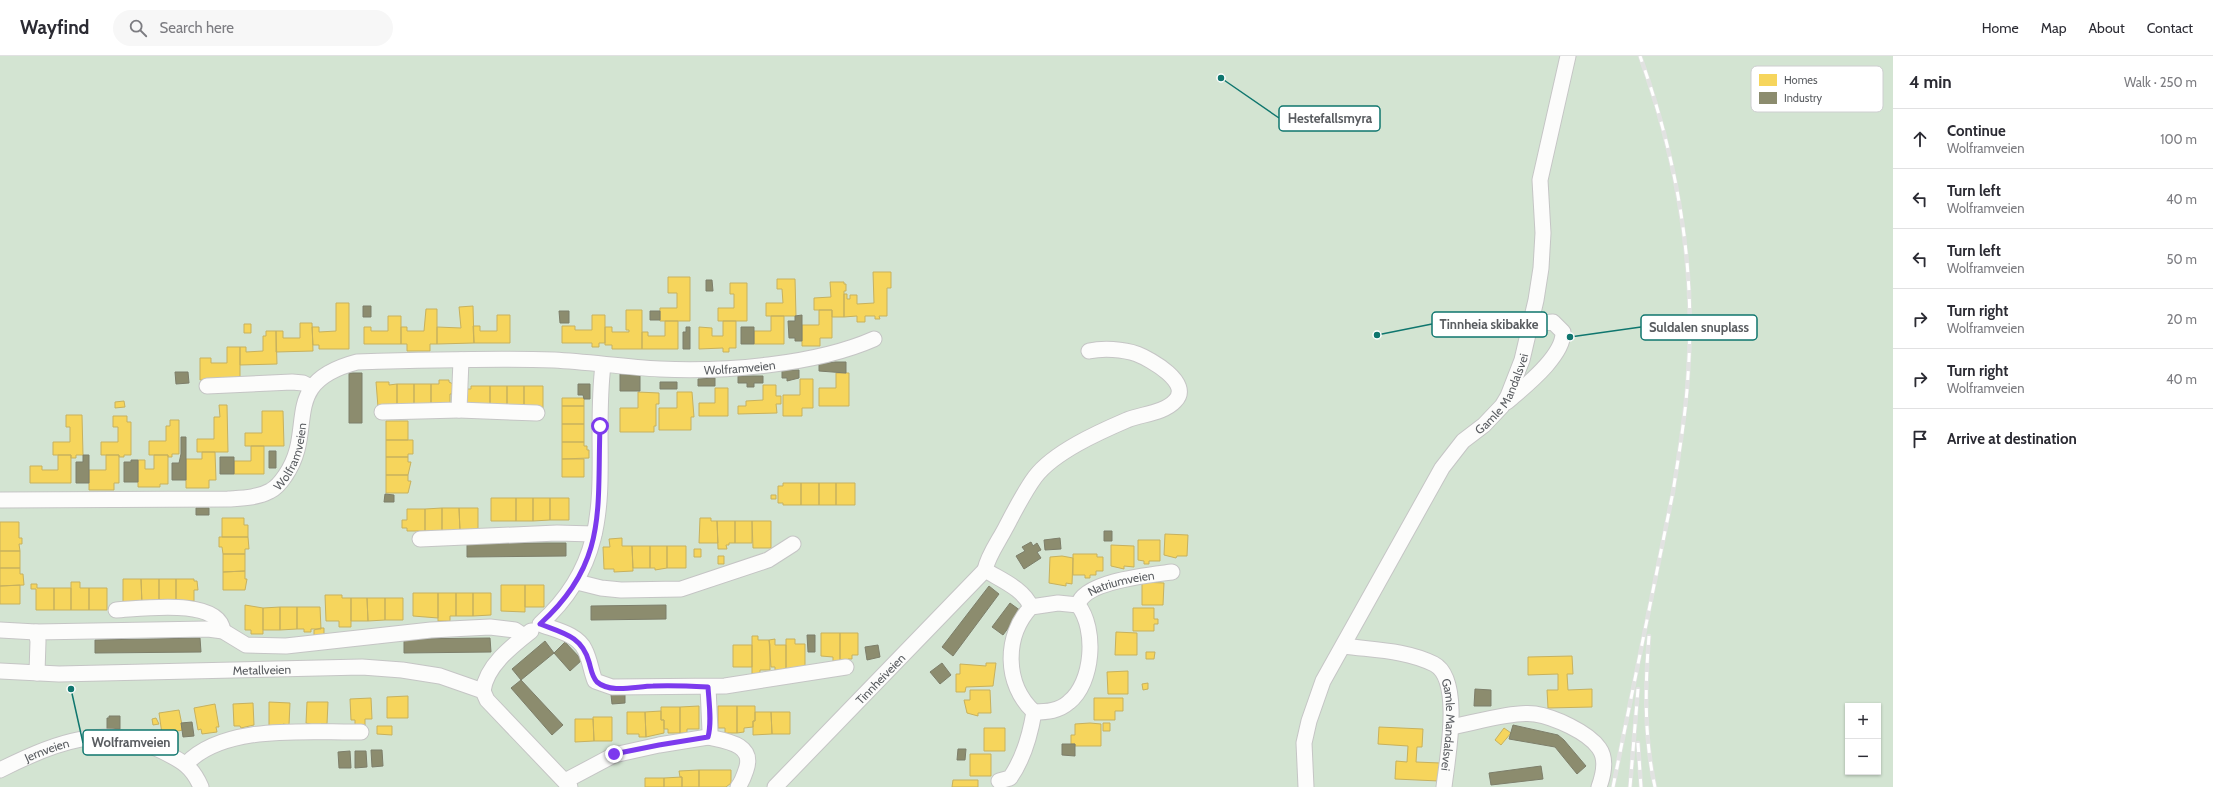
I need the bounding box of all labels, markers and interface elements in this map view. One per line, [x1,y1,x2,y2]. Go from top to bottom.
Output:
search box [113,10,393,46]
text: Wayfind [20,16,89,39]
icon: search [127,17,149,39]
text: Search here [159,19,234,37]
text: Home [1982,19,2019,37]
text: Map [2041,19,2066,37]
text: About [2088,19,2125,37]
text: Contact [2147,19,2193,37]
legend [1751,66,1883,112]
text: 4 min [1909,72,1952,92]
text: Homes [1784,73,1818,87]
text: Walk · 250 m [2124,74,2197,90]
text: Industry [1784,91,1822,105]
callout: Hestefallsmyra [1279,106,1380,131]
text: Hestefallsmyra [1288,110,1373,126]
text: Continue [1947,122,2006,140]
icon: ahead [1909,128,1931,150]
text: 100 m [2160,131,2197,147]
text: Wolframveien [1947,140,2024,156]
text: Turn left [1947,182,2001,200]
icon: left [1909,188,1931,210]
text: 40 m [2166,191,2197,207]
text: Wolframveien [1947,200,2024,216]
text: Turn left [1947,242,2001,260]
icon: left [1909,248,1931,270]
text: 50 m [2167,251,2197,267]
text: Wolframveien [1947,260,2024,276]
text: Turn right [1947,302,2008,320]
icon: right [1909,308,1931,330]
text: 20 m [2167,311,2197,327]
callout: Tinnheia skibakke [1432,312,1547,337]
callout: Suldalen snuplass [1641,315,1757,340]
text: Tinnheia skibakke [1440,316,1539,332]
text: Suldalen snuplass [1649,319,1750,335]
text: Wolframveien [1947,320,2024,336]
street label: Gamle Mandalsvei [1471,352,1531,437]
street label: Wolframveien [704,357,777,377]
text: Turn right [1947,362,2008,380]
icon: right [1909,368,1931,390]
text: 40 m [2166,371,2197,387]
text: Wolframveien [1947,380,2024,396]
route start [591,417,609,435]
street label: Wolframveien [270,422,309,493]
icon: arrive [1909,428,1931,450]
text: Arrive at destination [1947,430,2077,448]
street label: Natriumveien [1085,567,1155,599]
street label: Tinnheiveien [852,650,908,707]
street label: Metallveien [232,661,292,677]
street label: Gamle Mandalsvei [1439,676,1459,772]
map controls [1845,703,1881,775]
button: + [1845,703,1881,739]
callout: Wolframveien [83,730,178,755]
text: Wolframveien [91,734,171,750]
street label: Jernveien [21,735,71,765]
button: − [1845,739,1881,775]
route end [605,745,623,763]

